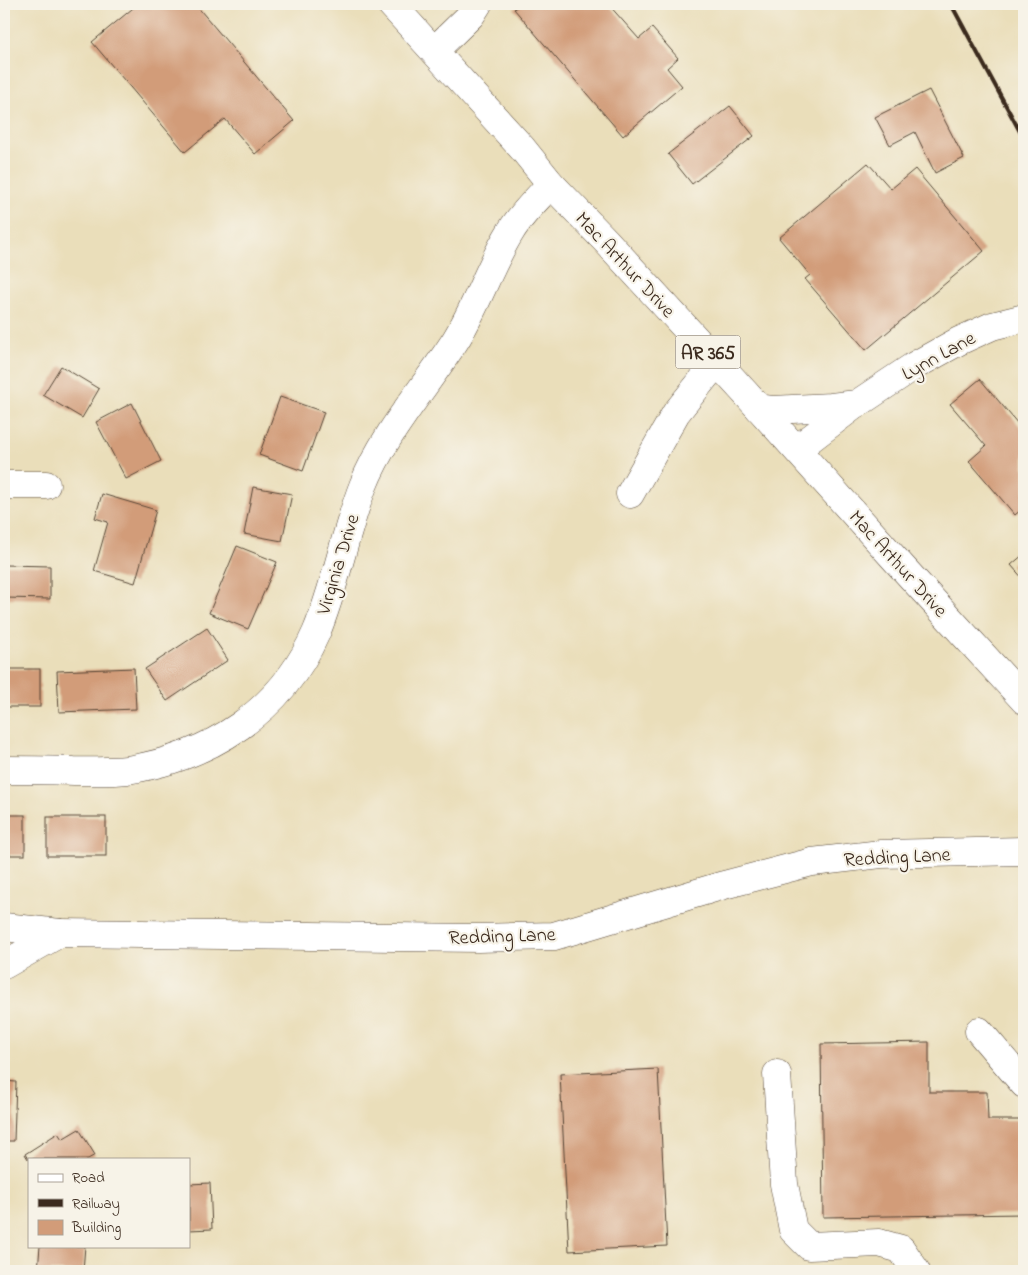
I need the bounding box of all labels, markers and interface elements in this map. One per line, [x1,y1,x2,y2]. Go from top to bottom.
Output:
street label: Mac Arthur Drive [567,206,681,325]
street label: Lynn Lane [897,325,981,389]
road number: AR 365 [676,336,740,368]
street label: Mac Arthur Drive [841,504,953,625]
street label: Virginia Drive [310,511,369,620]
street label: Redding Lane [843,841,951,877]
street label: Redding Lane [448,921,556,955]
legend [28,1158,190,1248]
text: Road [72,1167,105,1189]
text: Railway [72,1193,120,1216]
text: Building [71,1217,121,1240]

